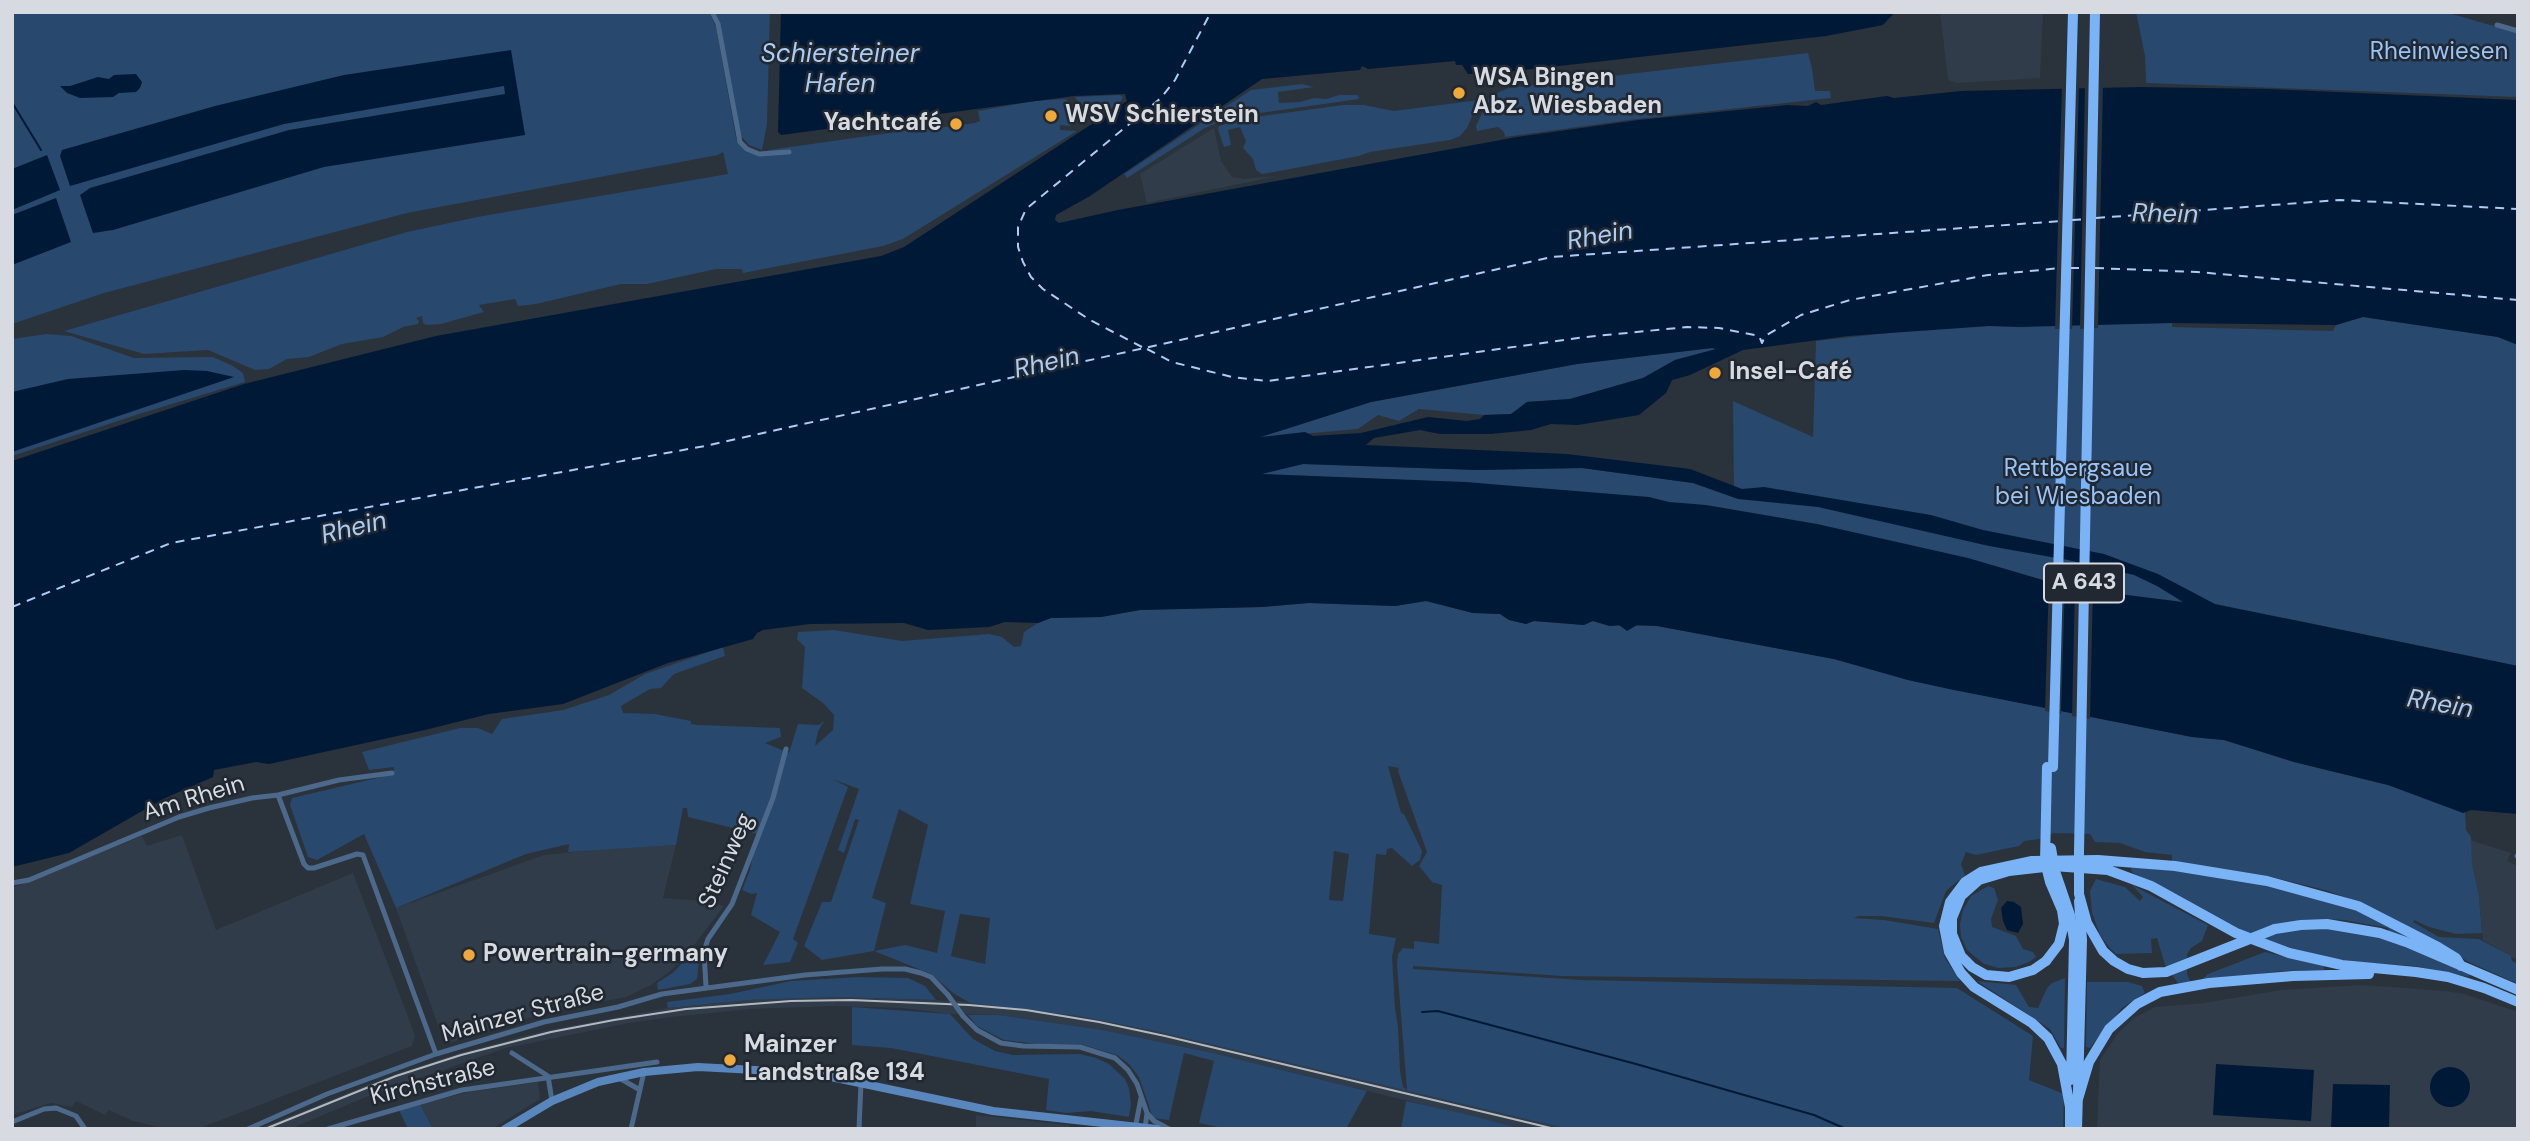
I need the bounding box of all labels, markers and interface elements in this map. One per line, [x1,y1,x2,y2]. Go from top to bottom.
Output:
water label: Schiersteiner Hafen [761,39,919,100]
park label: Rheinwiesen [2370,39,2508,67]
place label: WSA Bingen Abz. Wiesbaden [1473,65,1662,121]
marker: WSA Bingen Abz. Wiesbaden [1451,85,1467,101]
place label: WSV Schierstein [1065,102,1259,130]
marker: WSV Schierstein [1043,108,1059,124]
place label: Yachtcafé [824,110,942,138]
marker: Yachtcafé [948,116,964,132]
water label: Rhein [2132,199,2198,231]
water label: Rhein [1565,216,1635,258]
water label: Rhein [1011,341,1083,387]
place label: Insel-Café [1729,359,1852,387]
marker: Insel-Café [1707,365,1723,381]
park label: Rettbergsaue bei Wiesbaden [1995,456,2161,512]
water label: Rhein [318,506,390,552]
road number: A 643 [2044,564,2124,603]
water label: Rhein [2405,684,2475,726]
street label: Am Rhein [140,770,248,828]
street label: Steinweg [693,809,761,913]
place label: Powertrain-germany [483,941,728,969]
marker: Powertrain-germany [461,947,477,963]
street label: Mainzer Straße [439,978,607,1050]
place label: Mainzer Landstraße 134 [744,1032,925,1088]
marker: Mainzer Landstraße 134 [722,1052,738,1068]
street label: Kirchstraße [368,1054,498,1112]

